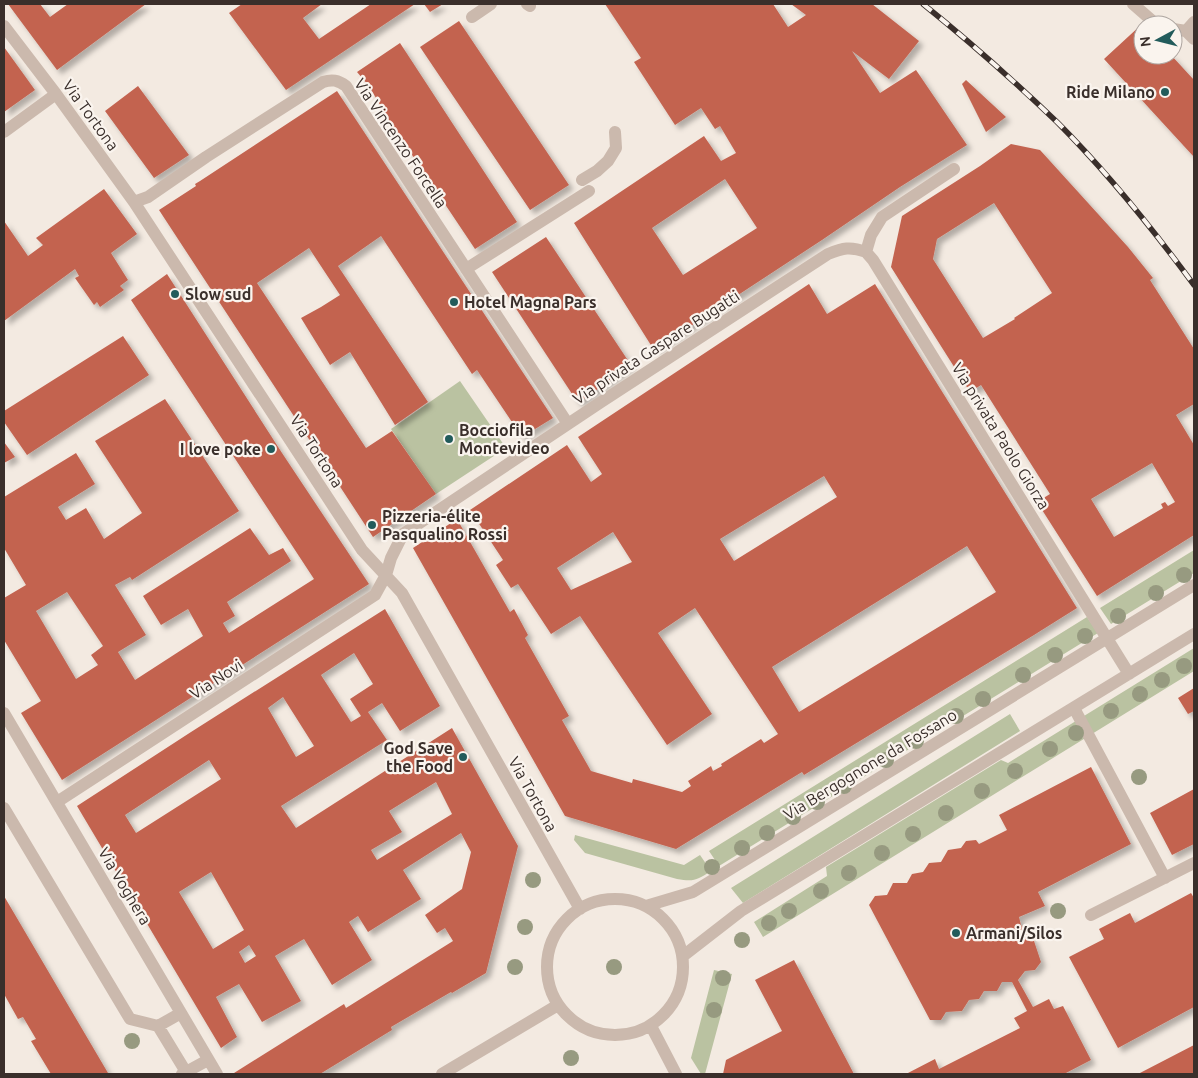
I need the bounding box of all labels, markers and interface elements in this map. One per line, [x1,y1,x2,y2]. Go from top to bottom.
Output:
north arrow [1133,15,1183,65]
text: N [1137,35,1154,48]
street label: Via Vincenzo Forcella [351,75,451,211]
street label: Via Tortona [59,76,123,154]
place label: Ride Milano [1066,83,1155,101]
marker: Ride Milano [1159,86,1171,98]
place label: Slow sud [185,285,251,303]
street label: Via privata Gaspare Bugatti [569,286,743,408]
marker: Slow sud [169,288,181,300]
place label: Hotel Magna Pars [464,293,597,311]
marker: Hotel Magna Pars [448,296,460,308]
street label: Via privata Paolo Giorza [948,359,1054,513]
street label: Via Tortona [287,411,347,491]
place label: Bocciofila Montevideo [459,421,550,457]
marker: Bocciofila Montevideo [443,433,455,445]
place label: I love poke [180,440,261,458]
marker: I love poke [265,443,277,455]
place label: Pizzeria-élite Pasqualino Rossi [382,507,507,543]
marker: Pizzeria-élite Pasqualino Rossi [366,519,378,531]
street label: Via Novi [186,655,246,703]
street label: Via Bergognone da Fossano [780,705,960,823]
place label: God Save the Food [384,739,453,775]
marker: God Save the Food [457,751,469,763]
street label: Via Tortona [505,753,561,835]
street label: Via Voghera [95,844,155,928]
place label: Armani/Silos [966,924,1062,942]
marker: Armani/Silos [950,927,962,939]

